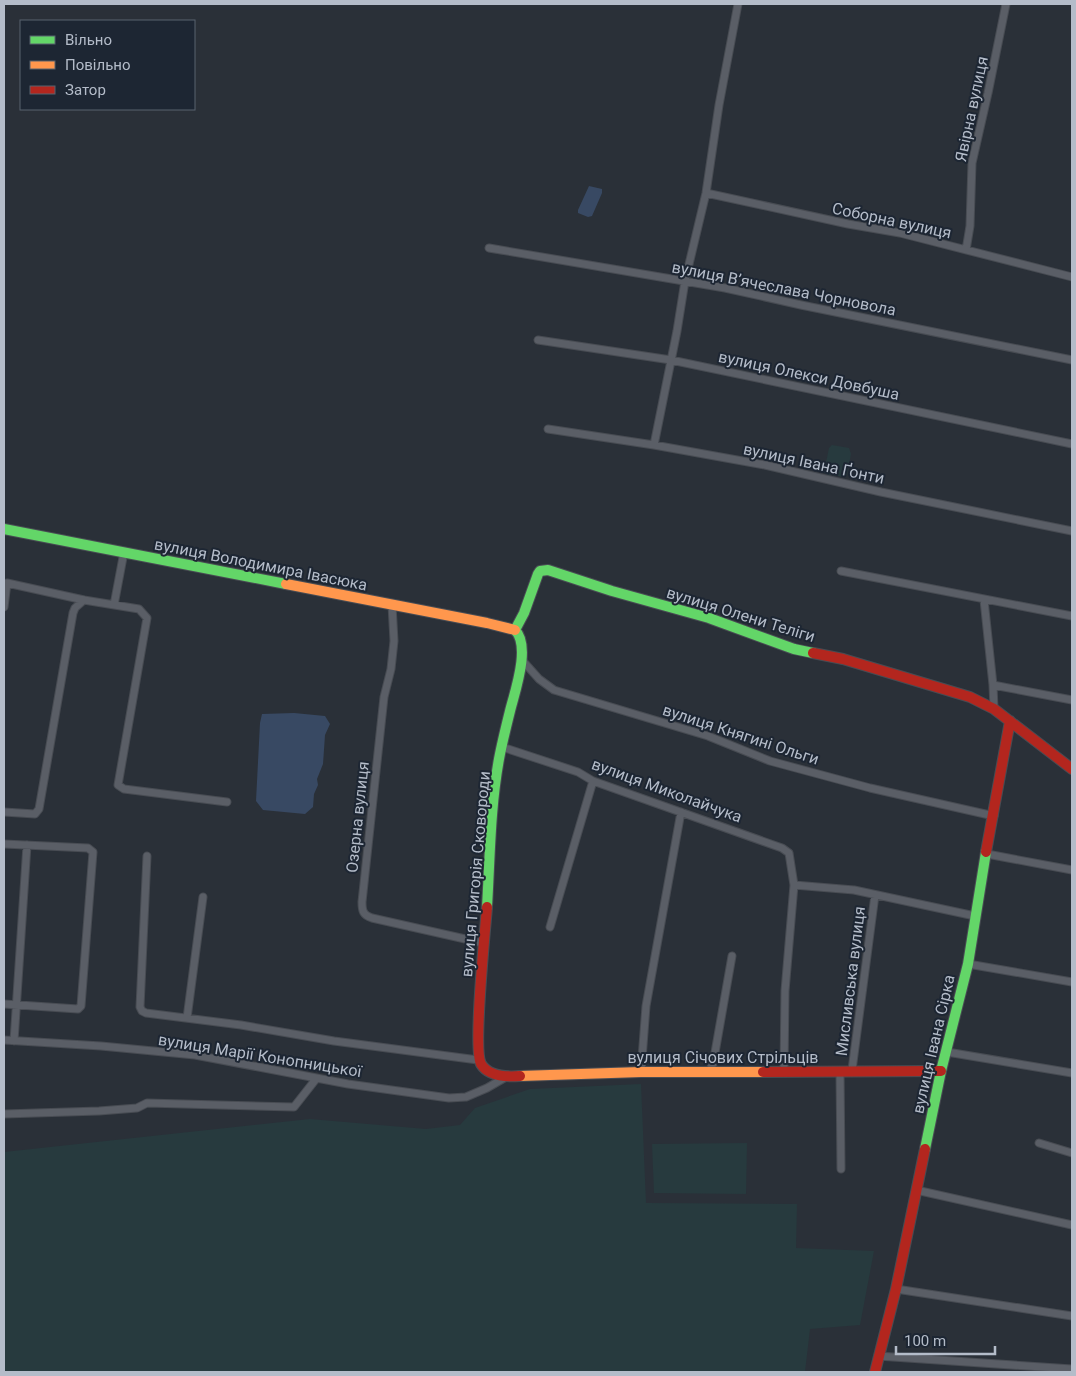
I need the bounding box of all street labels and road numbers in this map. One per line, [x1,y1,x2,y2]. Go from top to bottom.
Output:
street label: Явірна вулиця [951,55,992,164]
street label: Соборна вулиця [830,199,953,242]
street label: вулиця Вʼячеслава Чорновола [670,257,898,320]
street label: вулиця Олекси Довбуша [717,347,901,404]
street label: вулиця Івана Ґонти [742,439,886,488]
street label: вулиця Володимира Івасюка [153,535,369,594]
street label: вулиця Олени Теліги [664,583,817,646]
street label: вулиця Княгині Ольги [660,700,821,769]
street label: вулиця Миколайчука [589,754,745,827]
street label: Озерна вулиця [342,761,373,874]
street label: вулиця Григорія Сковороди [457,770,494,978]
street label: Мисливська вулиця [832,905,869,1057]
street label: вулиця Івана Сірка [908,973,959,1115]
street label: вулиця Марії Конопницької [157,1030,364,1081]
street label: вулиця Січових Стрільців [628,1048,819,1067]

